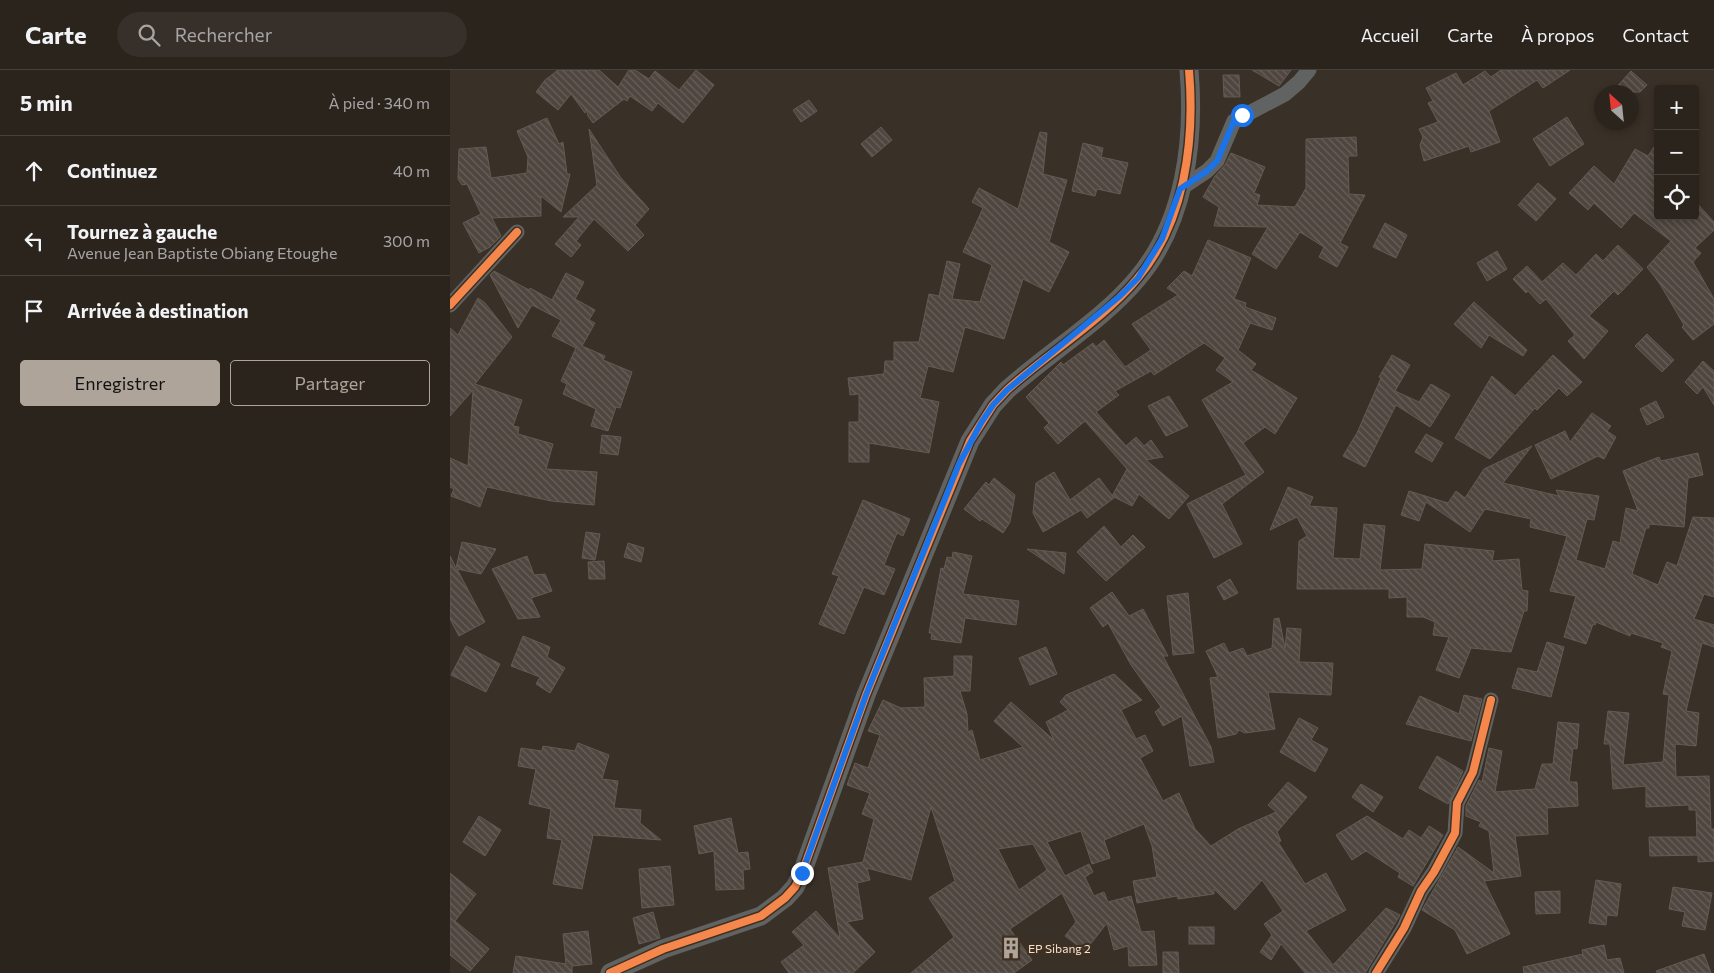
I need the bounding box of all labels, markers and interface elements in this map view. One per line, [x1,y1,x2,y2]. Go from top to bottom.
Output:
search box [117,12,467,57]
text: Carte [25,20,87,49]
icon: search [135,21,163,49]
text: Rechercher [175,23,272,46]
text: Accueil [1361,24,1419,46]
text: Carte [1447,24,1493,46]
text: À propos [1521,24,1595,46]
text: Contact [1623,24,1689,46]
north arrow [1594,85,1639,130]
map controls [1654,85,1699,220]
button: + [1654,85,1699,130]
text: 5 min [20,90,73,115]
text: À pied · 340 m [329,93,430,112]
route start [1231,104,1254,127]
button: − [1654,130,1699,175]
icon: ahead [20,157,48,185]
text: Continuez [67,159,157,182]
text: 40 m [393,161,430,180]
button: locate [1654,175,1699,220]
text: Tournez à gauche [67,220,217,243]
icon: left [20,227,48,255]
text: 300 m [383,231,430,250]
text: Avenue Jean Baptiste Obiang Etoughe [67,243,337,262]
icon: arrive [20,297,48,325]
text: Arrivée à destination [67,299,249,322]
button: Enregistrer [20,360,220,406]
button: Partager [230,360,430,406]
route end [791,862,814,885]
building icon: EP Sibang 2 [998,935,1024,961]
place label: EP Sibang 2 [1028,941,1091,955]

